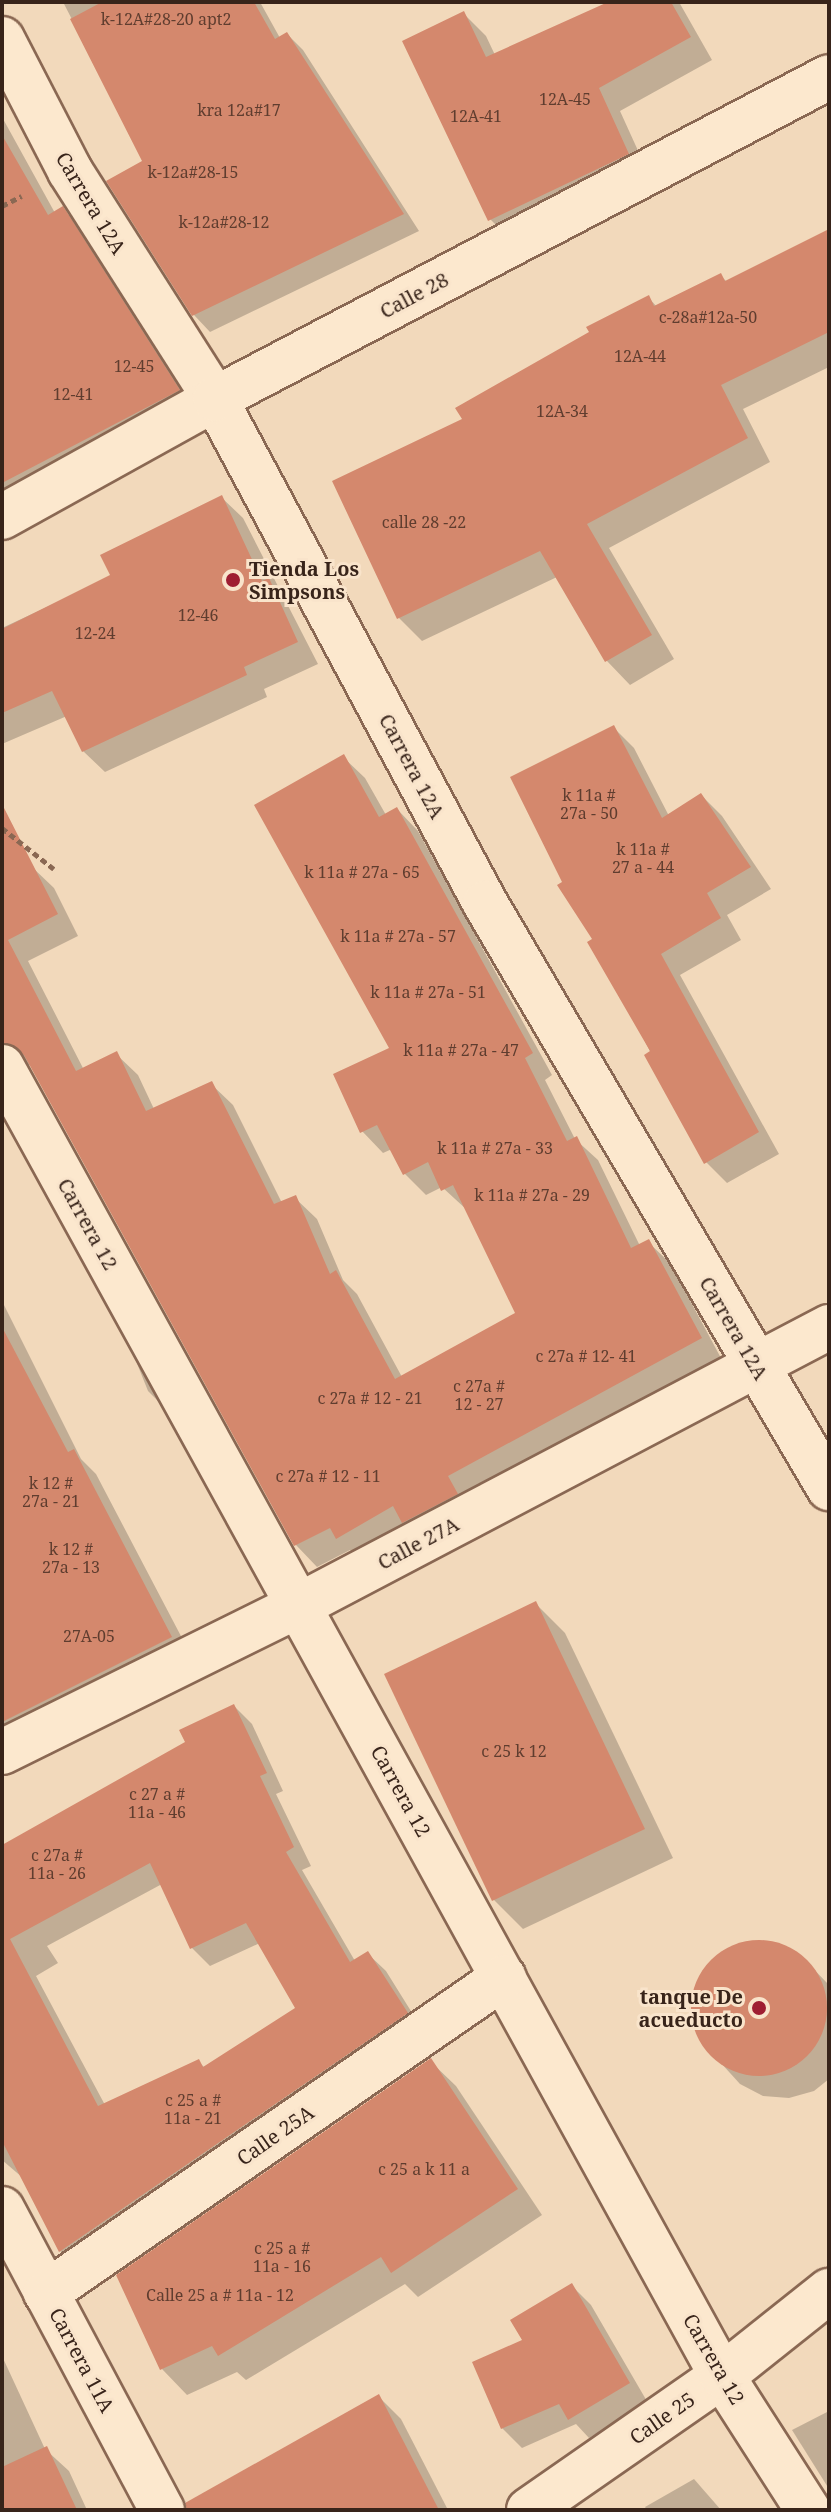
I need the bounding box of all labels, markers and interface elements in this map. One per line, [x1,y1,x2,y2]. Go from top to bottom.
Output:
house number: k-12A#28-20 apt2 [101,9,231,29]
house number: 12A-45 [539,89,591,109]
house number: kra 12a#17 [197,100,281,120]
house number: 12A-41 [450,106,502,126]
street label: Carrera 12A [51,148,131,258]
house number: k-12a#28-15 [148,162,238,182]
house number: k-12a#28-12 [179,212,269,232]
street label: Calle 28 [376,267,452,323]
house number: c-28a#12a-50 [659,307,757,327]
house number: 12A-44 [614,346,666,366]
house number: 12-45 [114,356,154,376]
house number: 12-41 [53,384,93,404]
house number: 12A-34 [536,401,588,421]
house number: calle 28 -22 [382,512,466,532]
place label: Tienda Los Simpsons [249,556,359,603]
marker: Tienda Los Simpsons [224,571,242,589]
house number: 12-46 [178,605,218,625]
house number: 12-24 [75,623,115,643]
street label: Carrera 12A [374,710,450,822]
house number: k 11a # 27a - 50 [560,785,618,823]
house number: k 11a # 27 a - 44 [612,839,674,877]
house number: k 11a # 27a - 65 [304,862,420,882]
house number: k 11a # 27a - 57 [340,926,456,946]
house number: k 11a # 27a - 51 [370,982,486,1002]
house number: k 11a # 27a - 47 [403,1040,519,1060]
house number: k 11a # 27a - 33 [437,1138,553,1158]
street label: Carrera 12 [53,1174,123,1274]
house number: k 11a # 27a - 29 [474,1185,590,1205]
street label: Carrera 12A [695,1272,773,1384]
house number: c 27a # 12- 41 [535,1346,637,1366]
house number: c 27a # 12 - 27 [453,1376,505,1414]
house number: c 27a # 12 - 21 [317,1388,423,1408]
house number: c 27a # 12 - 11 [275,1466,381,1486]
house number: k 12 # 27a - 21 [22,1473,80,1511]
street label: Calle 27A [373,1512,463,1574]
house number: k 12 # 27a - 13 [42,1539,100,1577]
house number: 27A-05 [63,1626,115,1646]
street label: Carrera 12 [366,1741,436,1841]
house number: c 25 k 12 [481,1741,547,1761]
house number: c 27 a # 11a - 46 [128,1784,186,1822]
house number: c 27a # 11a - 26 [28,1845,86,1883]
place label: tanque De acueducto [638,1984,743,2031]
marker: tanque De acueducto [750,1999,768,2017]
house number: c 25 a # 11a - 21 [164,2090,222,2128]
street label: Calle 25A [232,2100,318,2170]
house number: c 25 a k 11 a [378,2159,470,2179]
house number: c 25 a # 11a - 16 [253,2238,311,2276]
house number: Calle 25 a # 11a - 12 [146,2285,294,2305]
street label: Carrera 11A [44,2304,120,2416]
street label: Carrera 12 [678,2309,750,2409]
street label: Calle 25 [625,2387,699,2449]

